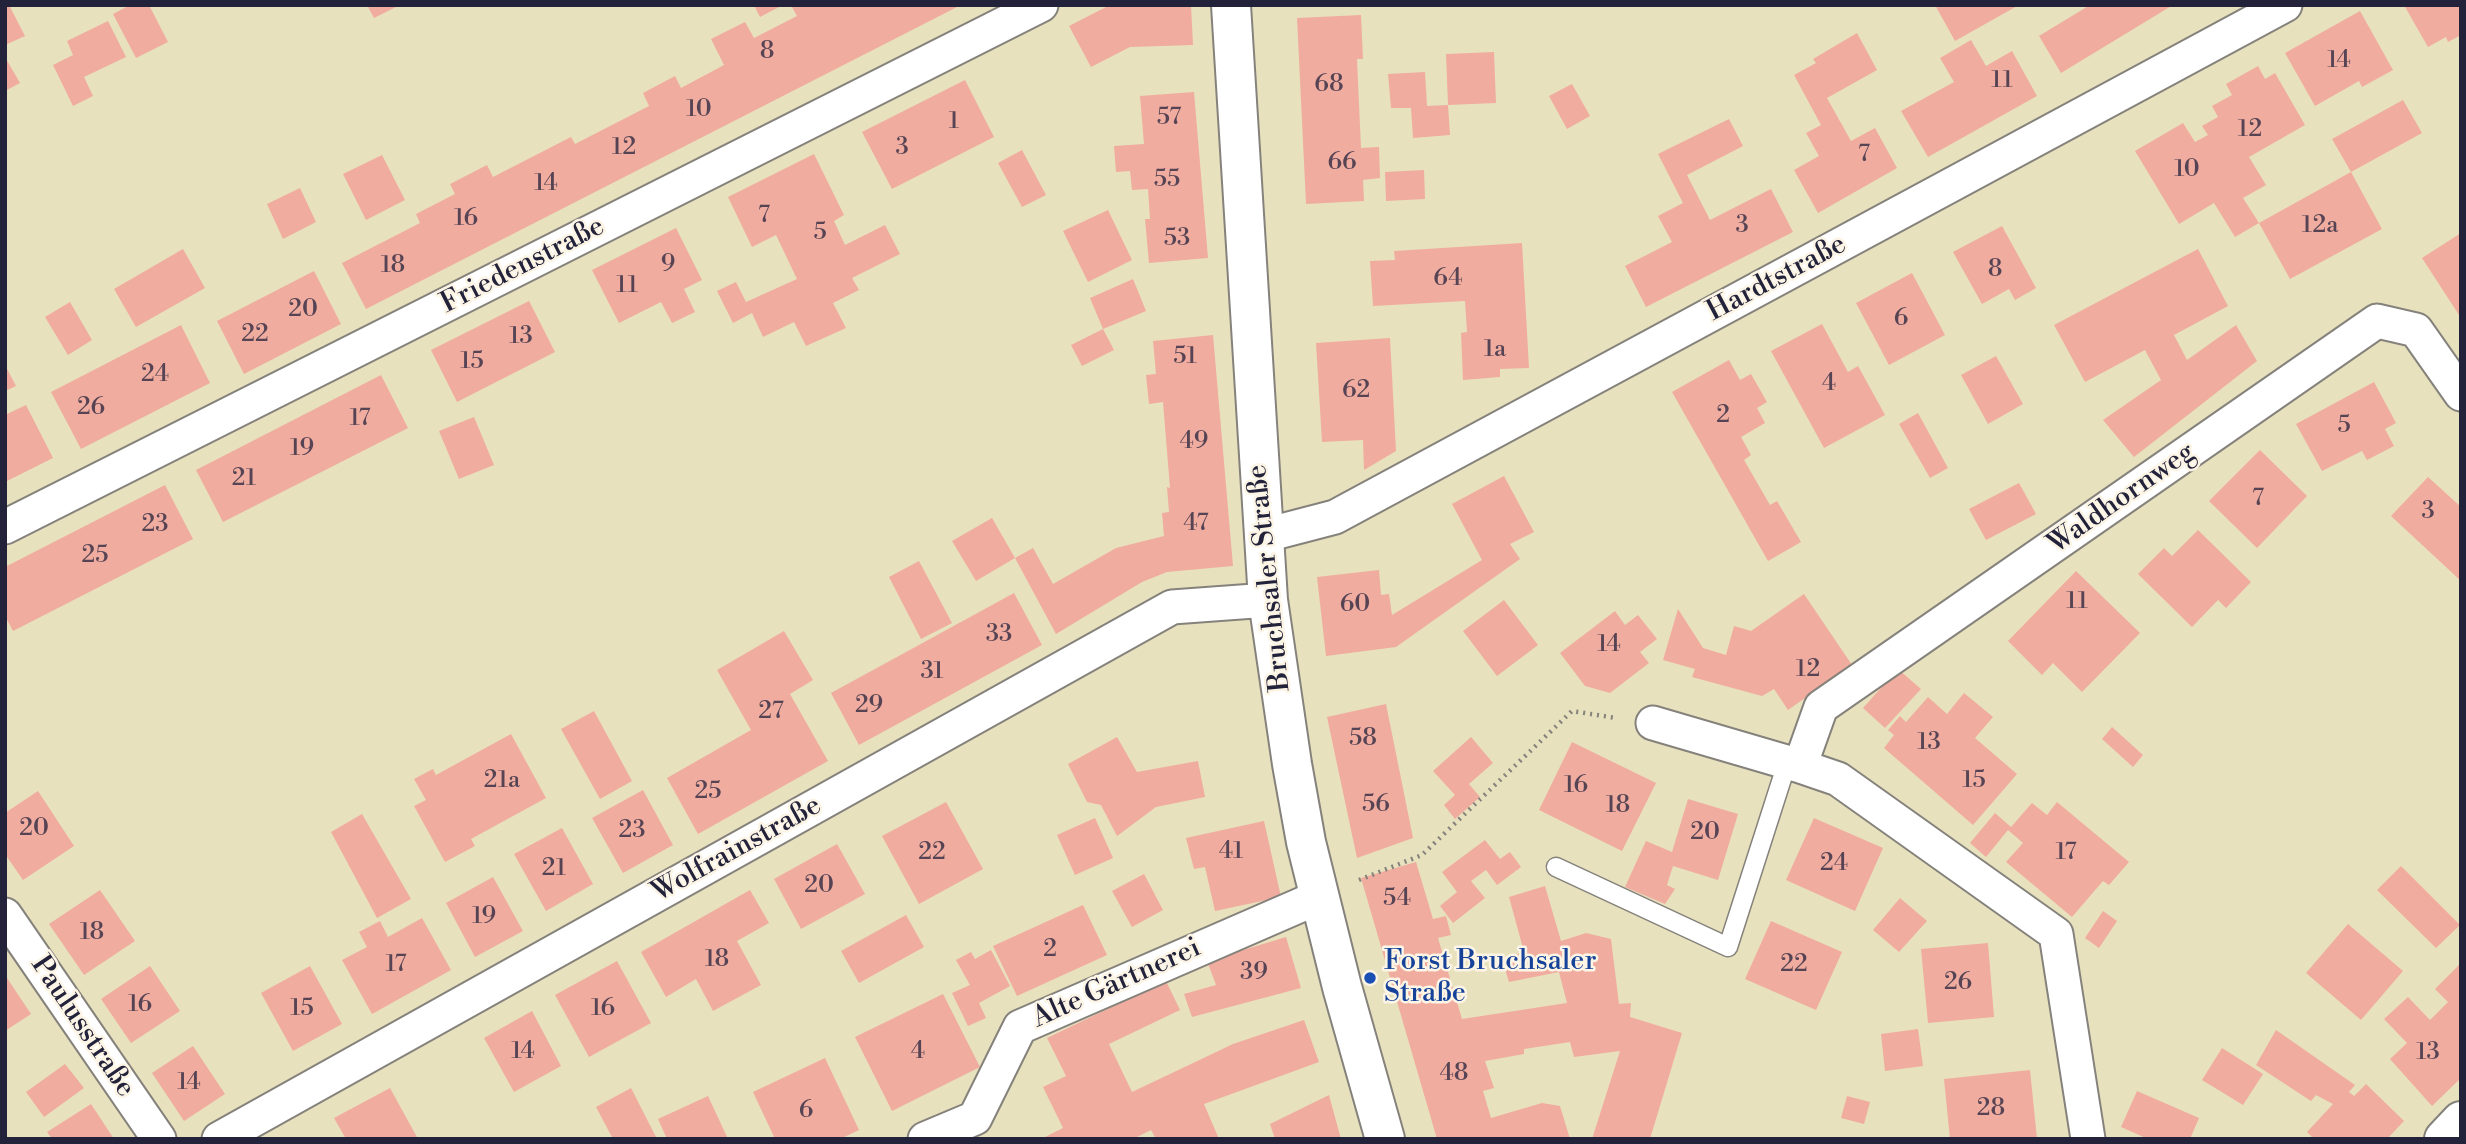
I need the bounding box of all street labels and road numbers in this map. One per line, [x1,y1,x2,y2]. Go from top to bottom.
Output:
street label: Friedenstraße [436,210,610,322]
street label: Hardtstraße [1702,228,1852,330]
street label: Waldhornweg [2042,436,2202,562]
street label: Bruchsaler Straße [1241,463,1299,693]
street label: Wolfrainstraße [647,790,827,910]
street label: Alte Gärtnerei [1028,932,1206,1036]
street label: Paulusstraße [23,950,141,1104]

